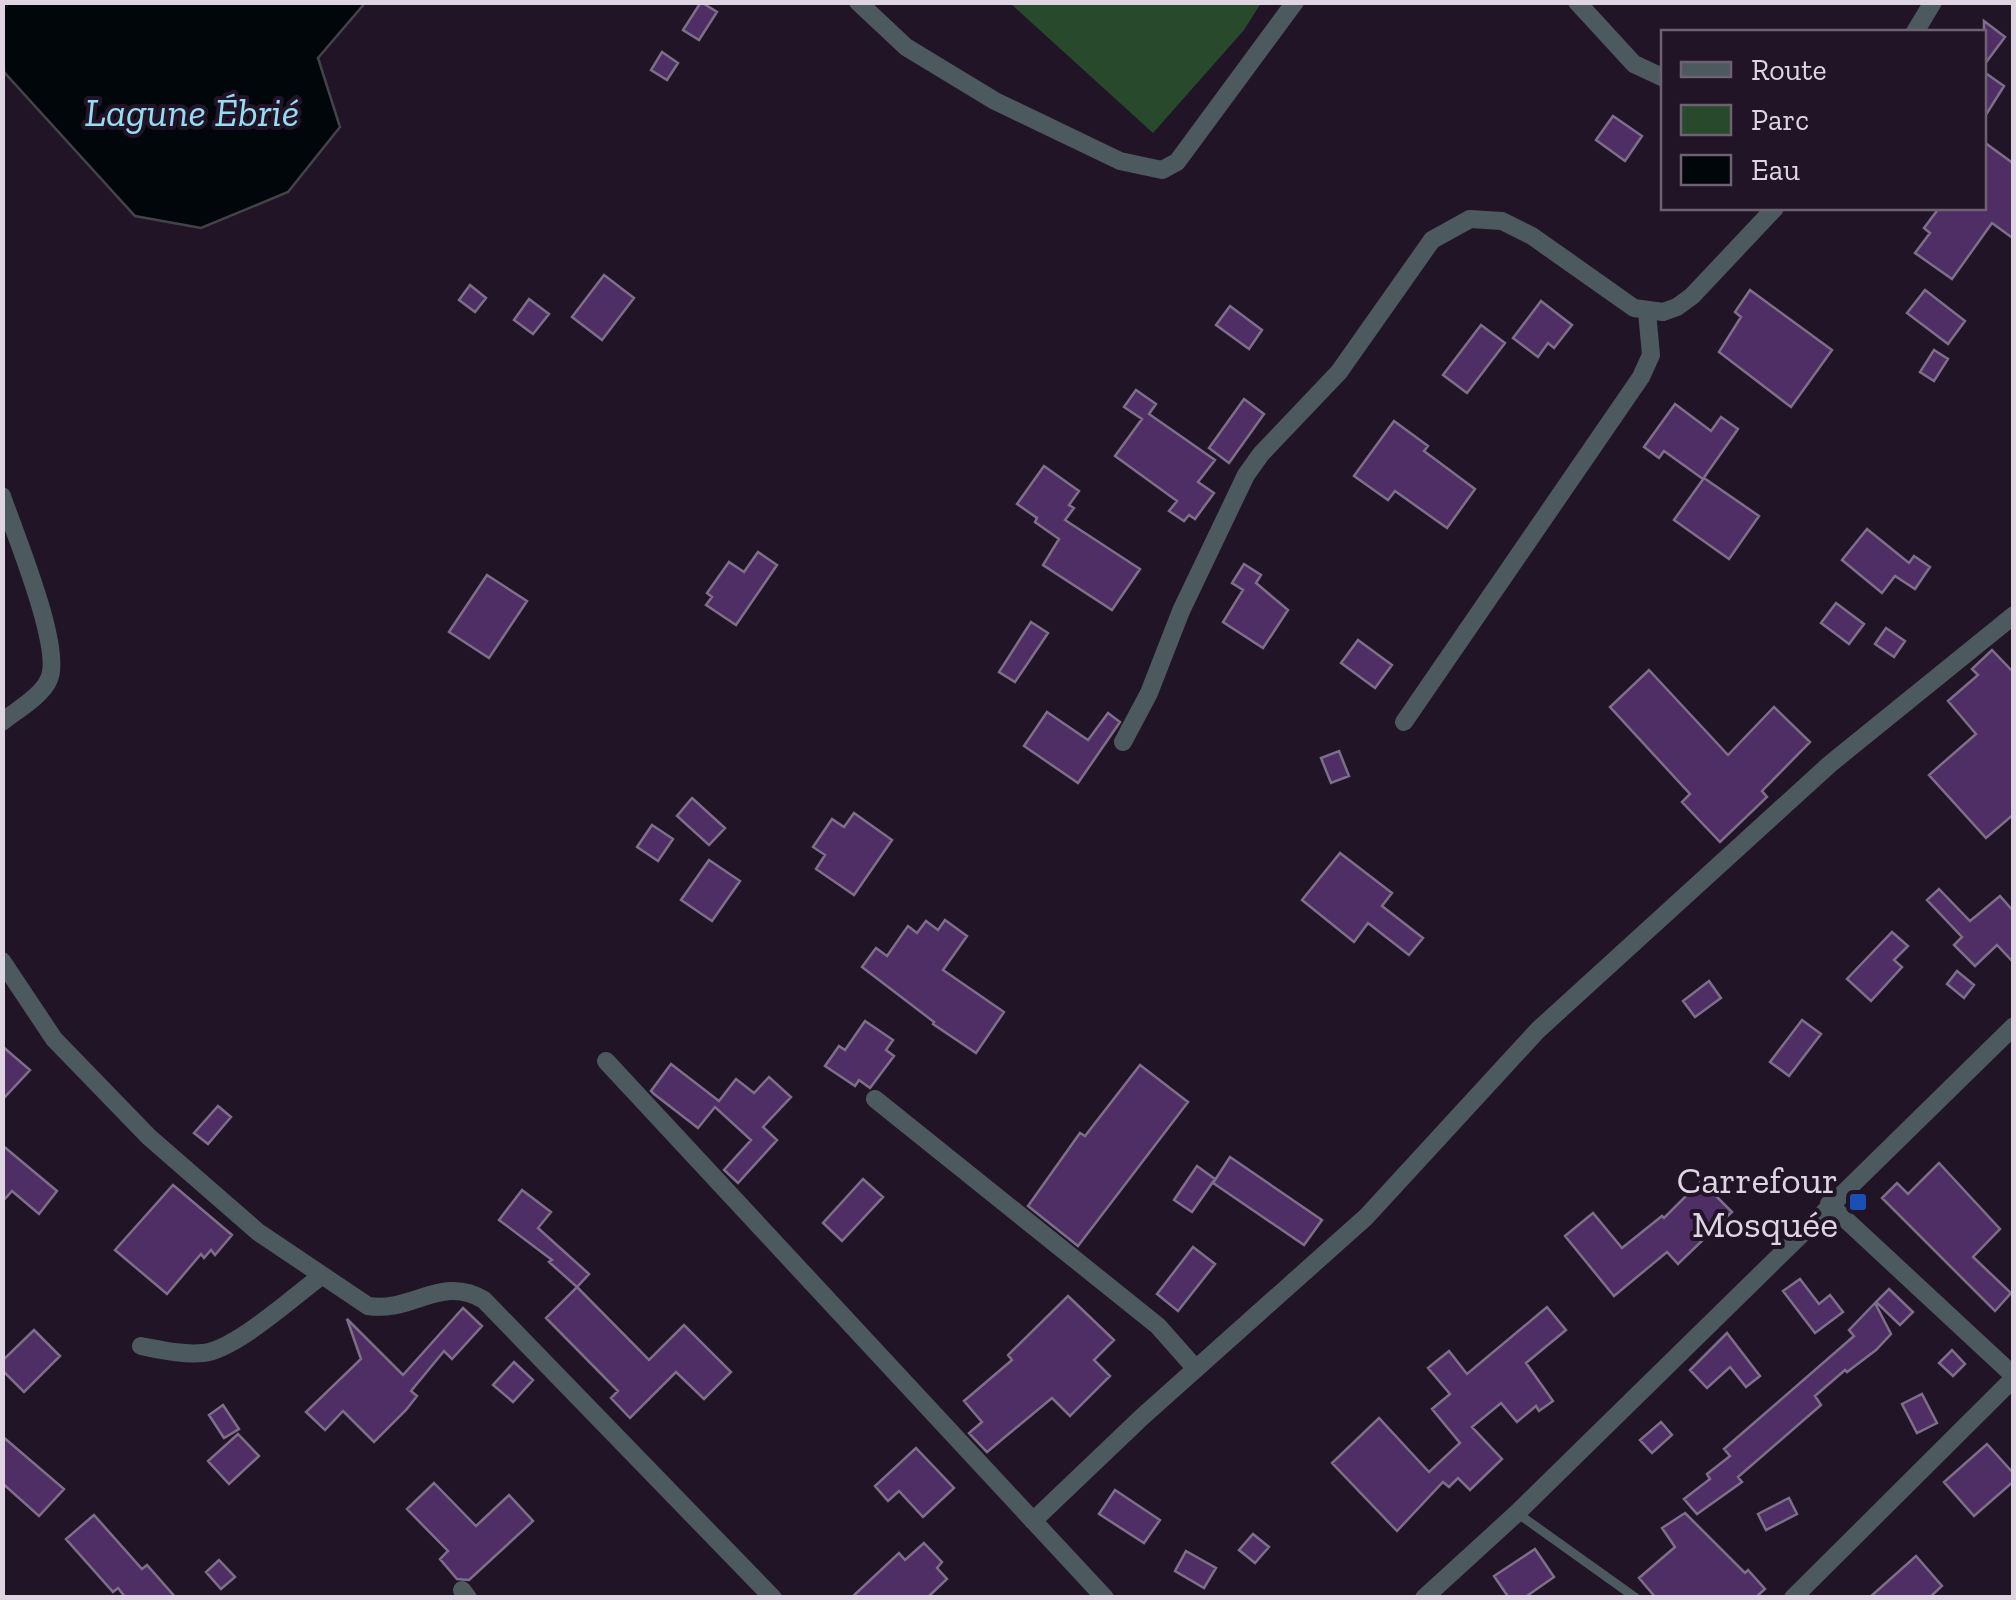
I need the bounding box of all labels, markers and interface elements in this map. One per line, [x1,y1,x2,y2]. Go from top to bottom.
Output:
legend [1661,30,1986,210]
text: Route [1751,52,1827,88]
water label: Lagune Ébrié [85,88,299,136]
text: Parc [1751,102,1809,138]
text: Eau [1751,152,1800,188]
place label: Carrefour Mosquée [1677,1157,1838,1247]
marker: Carrefour Mosquée [1847,1191,1869,1213]

